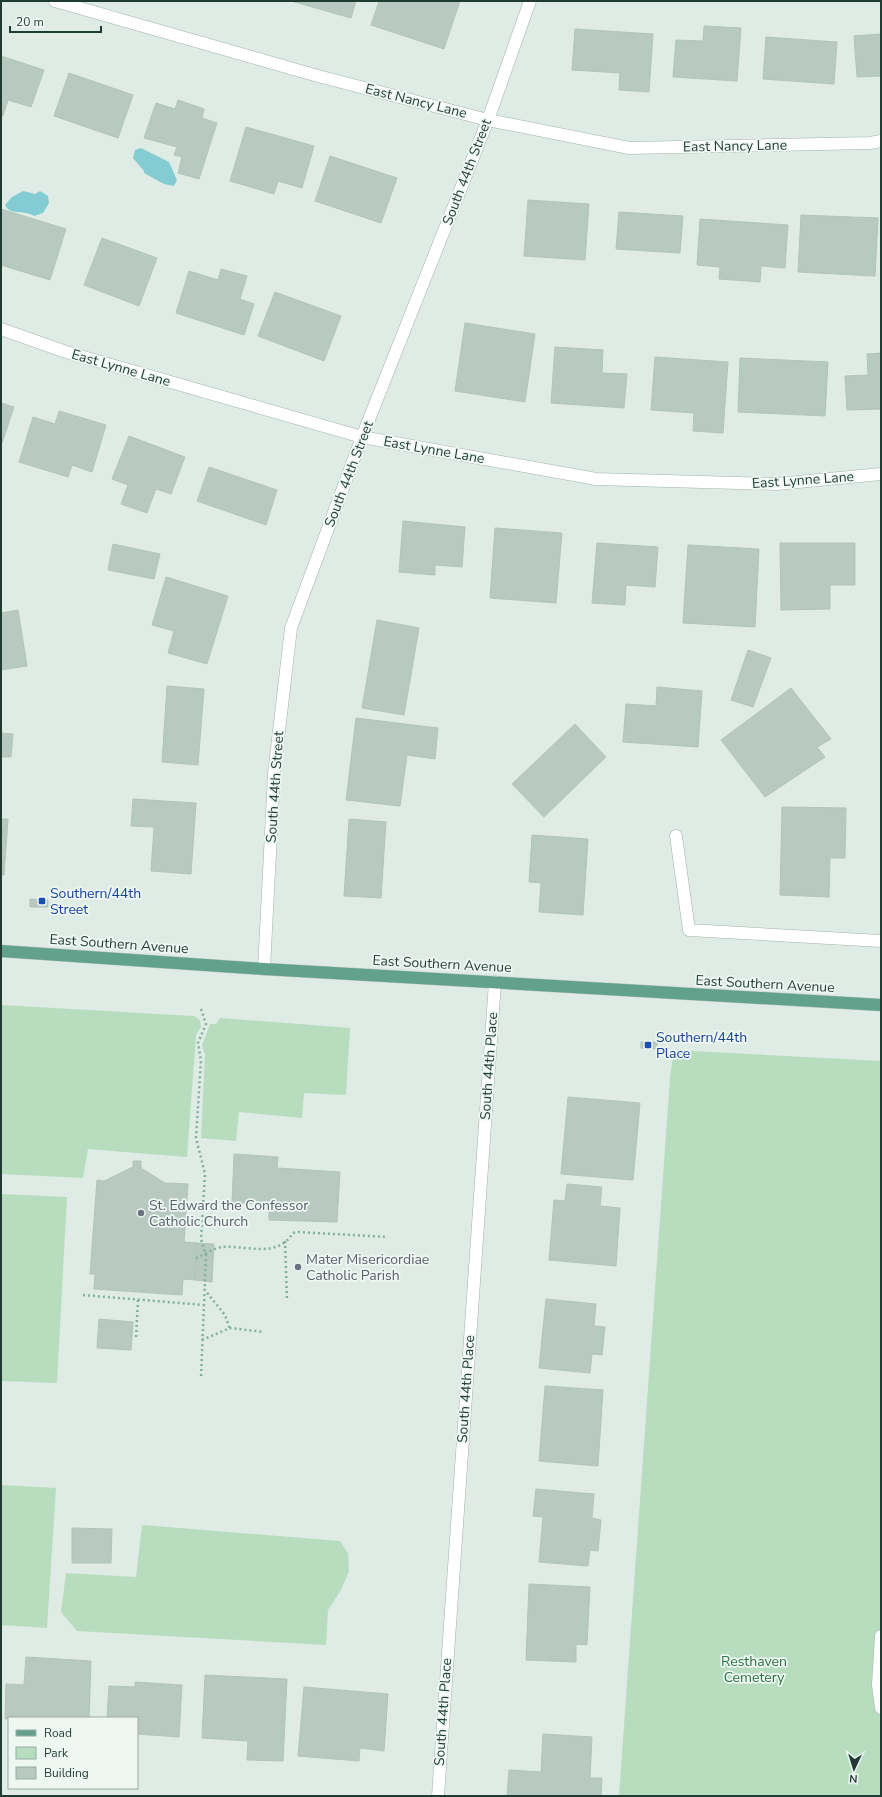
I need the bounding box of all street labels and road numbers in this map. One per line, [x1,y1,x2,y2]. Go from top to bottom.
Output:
street label: East Nancy Lane [363,79,469,123]
street label: South 44th Street [438,116,496,228]
street label: East Nancy Lane [683,136,787,156]
street label: East Lynne Lane [69,345,173,391]
street label: South 44th Street [320,418,378,530]
street label: East Lynne Lane [382,432,486,468]
street label: East Lynne Lane [751,467,855,493]
street label: South 44th Street [262,730,288,844]
street label: East Southern Avenue [49,930,189,958]
street label: East Southern Avenue [372,951,512,977]
street label: East Southern Avenue [695,971,835,997]
street label: South 44th Place [476,1011,502,1121]
street label: South 44th Place [453,1334,479,1444]
street label: South 44th Place [430,1657,456,1767]

